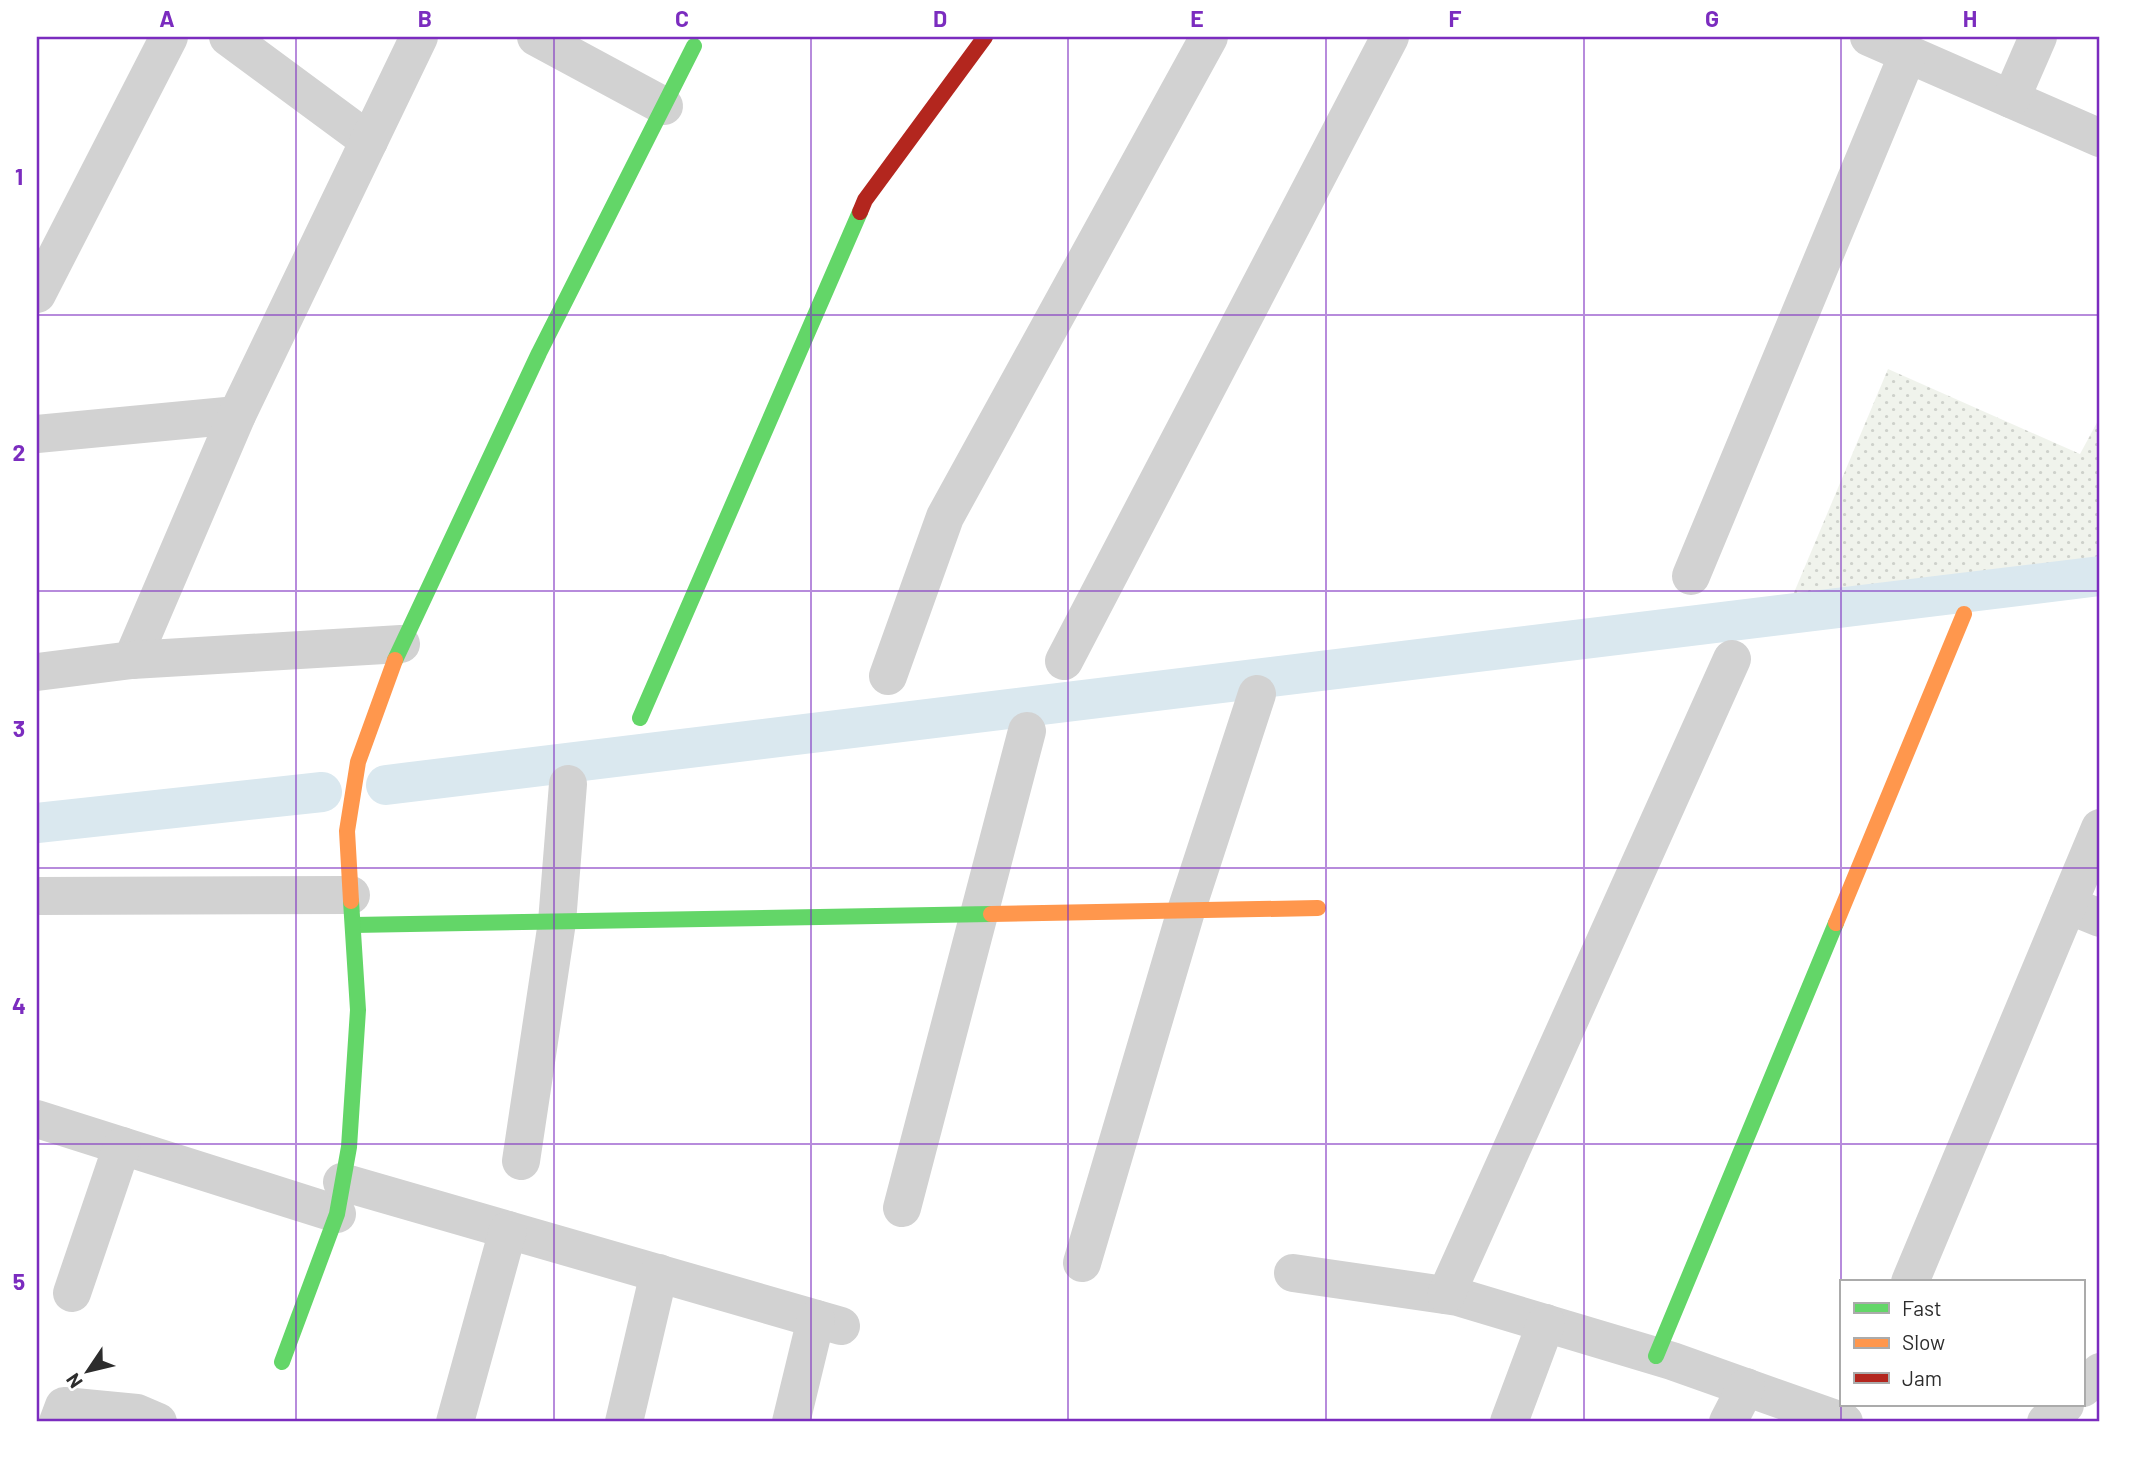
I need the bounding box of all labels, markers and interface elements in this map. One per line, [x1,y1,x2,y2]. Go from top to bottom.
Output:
text: A [159,4,175,32]
text: B [418,4,432,32]
text: C [675,4,689,32]
text: D [933,4,947,32]
text: E [1190,4,1204,32]
text: F [1449,4,1462,32]
text: G [1705,4,1719,32]
text: H [1963,4,1977,32]
text: 1 [15,162,23,190]
text: 2 [13,438,25,466]
text: 3 [13,714,25,742]
text: 4 [12,991,26,1019]
text: 5 [13,1267,25,1295]
legend [1840,1280,2084,1406]
text: Fast [1902,1295,1942,1320]
text: Slow [1902,1329,1945,1354]
north arrow [52,1336,122,1406]
text: Jam [1902,1365,1942,1390]
text: N [61,1369,87,1393]

